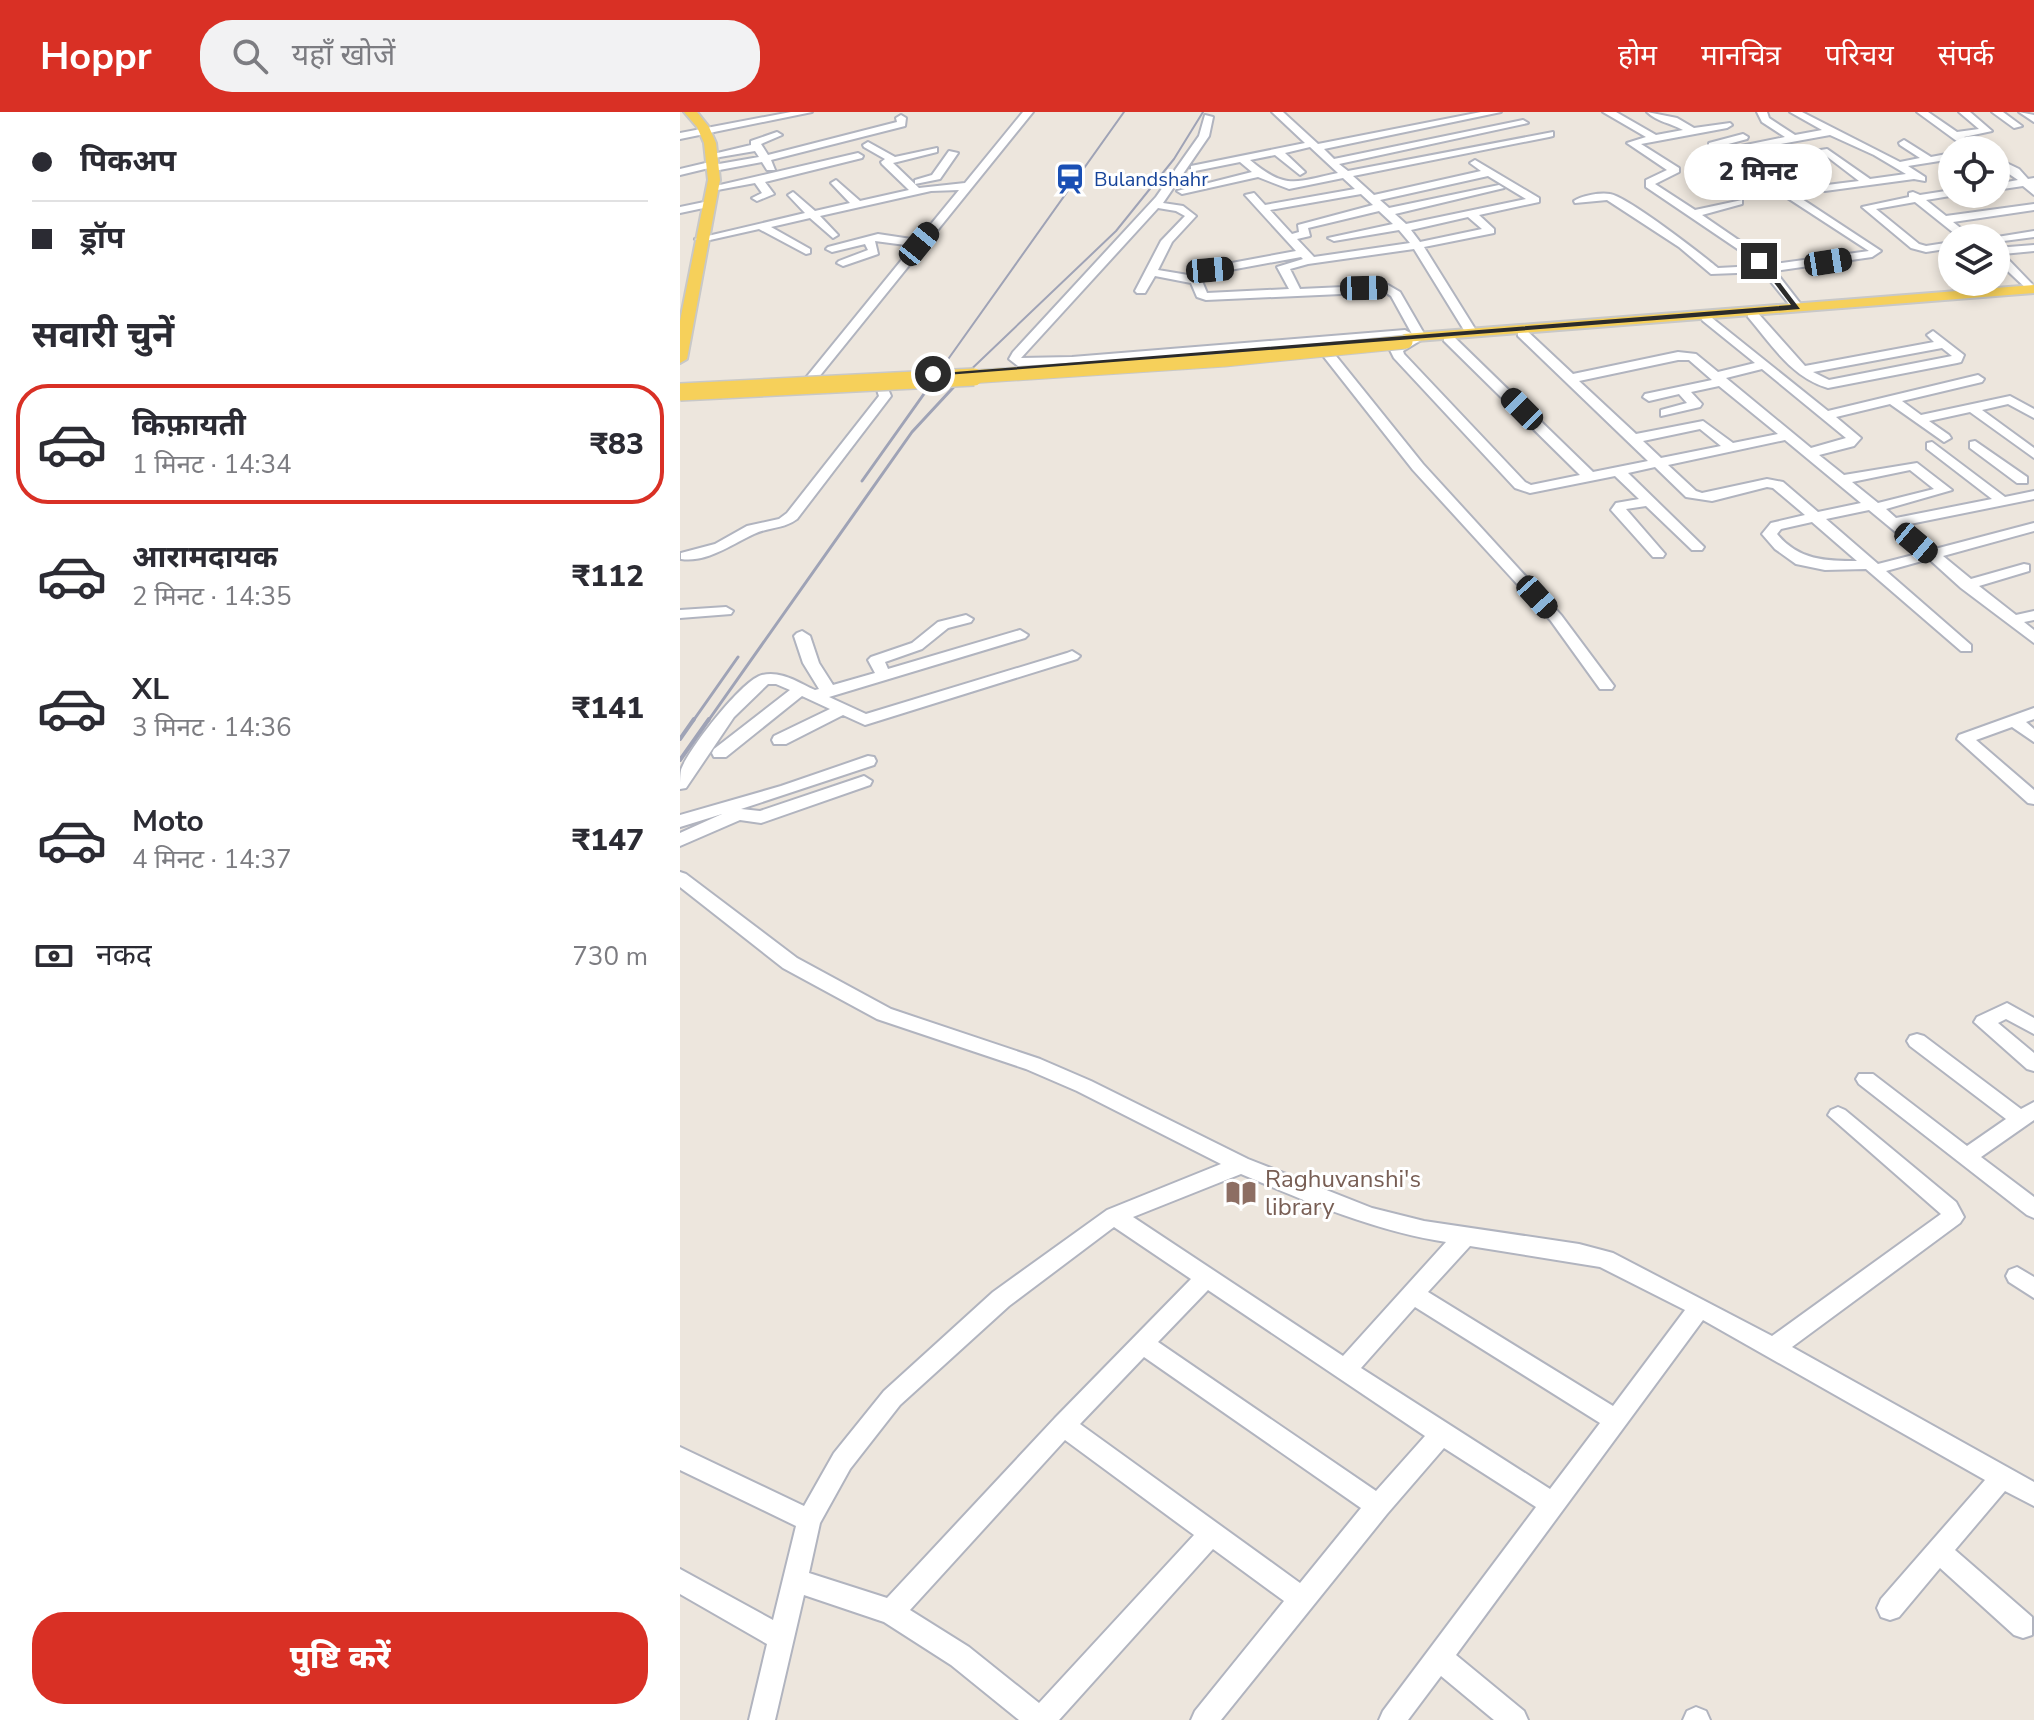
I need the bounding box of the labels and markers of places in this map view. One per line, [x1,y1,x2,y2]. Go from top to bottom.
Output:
station icon: Bulandshahr [1053,162,1087,196]
place label: Bulandshahr [1094,166,1208,193]
place label: Raghuvanshi's library [1265,1163,1421,1223]
library icon: Raghuvanshi's library [1224,1176,1258,1210]

